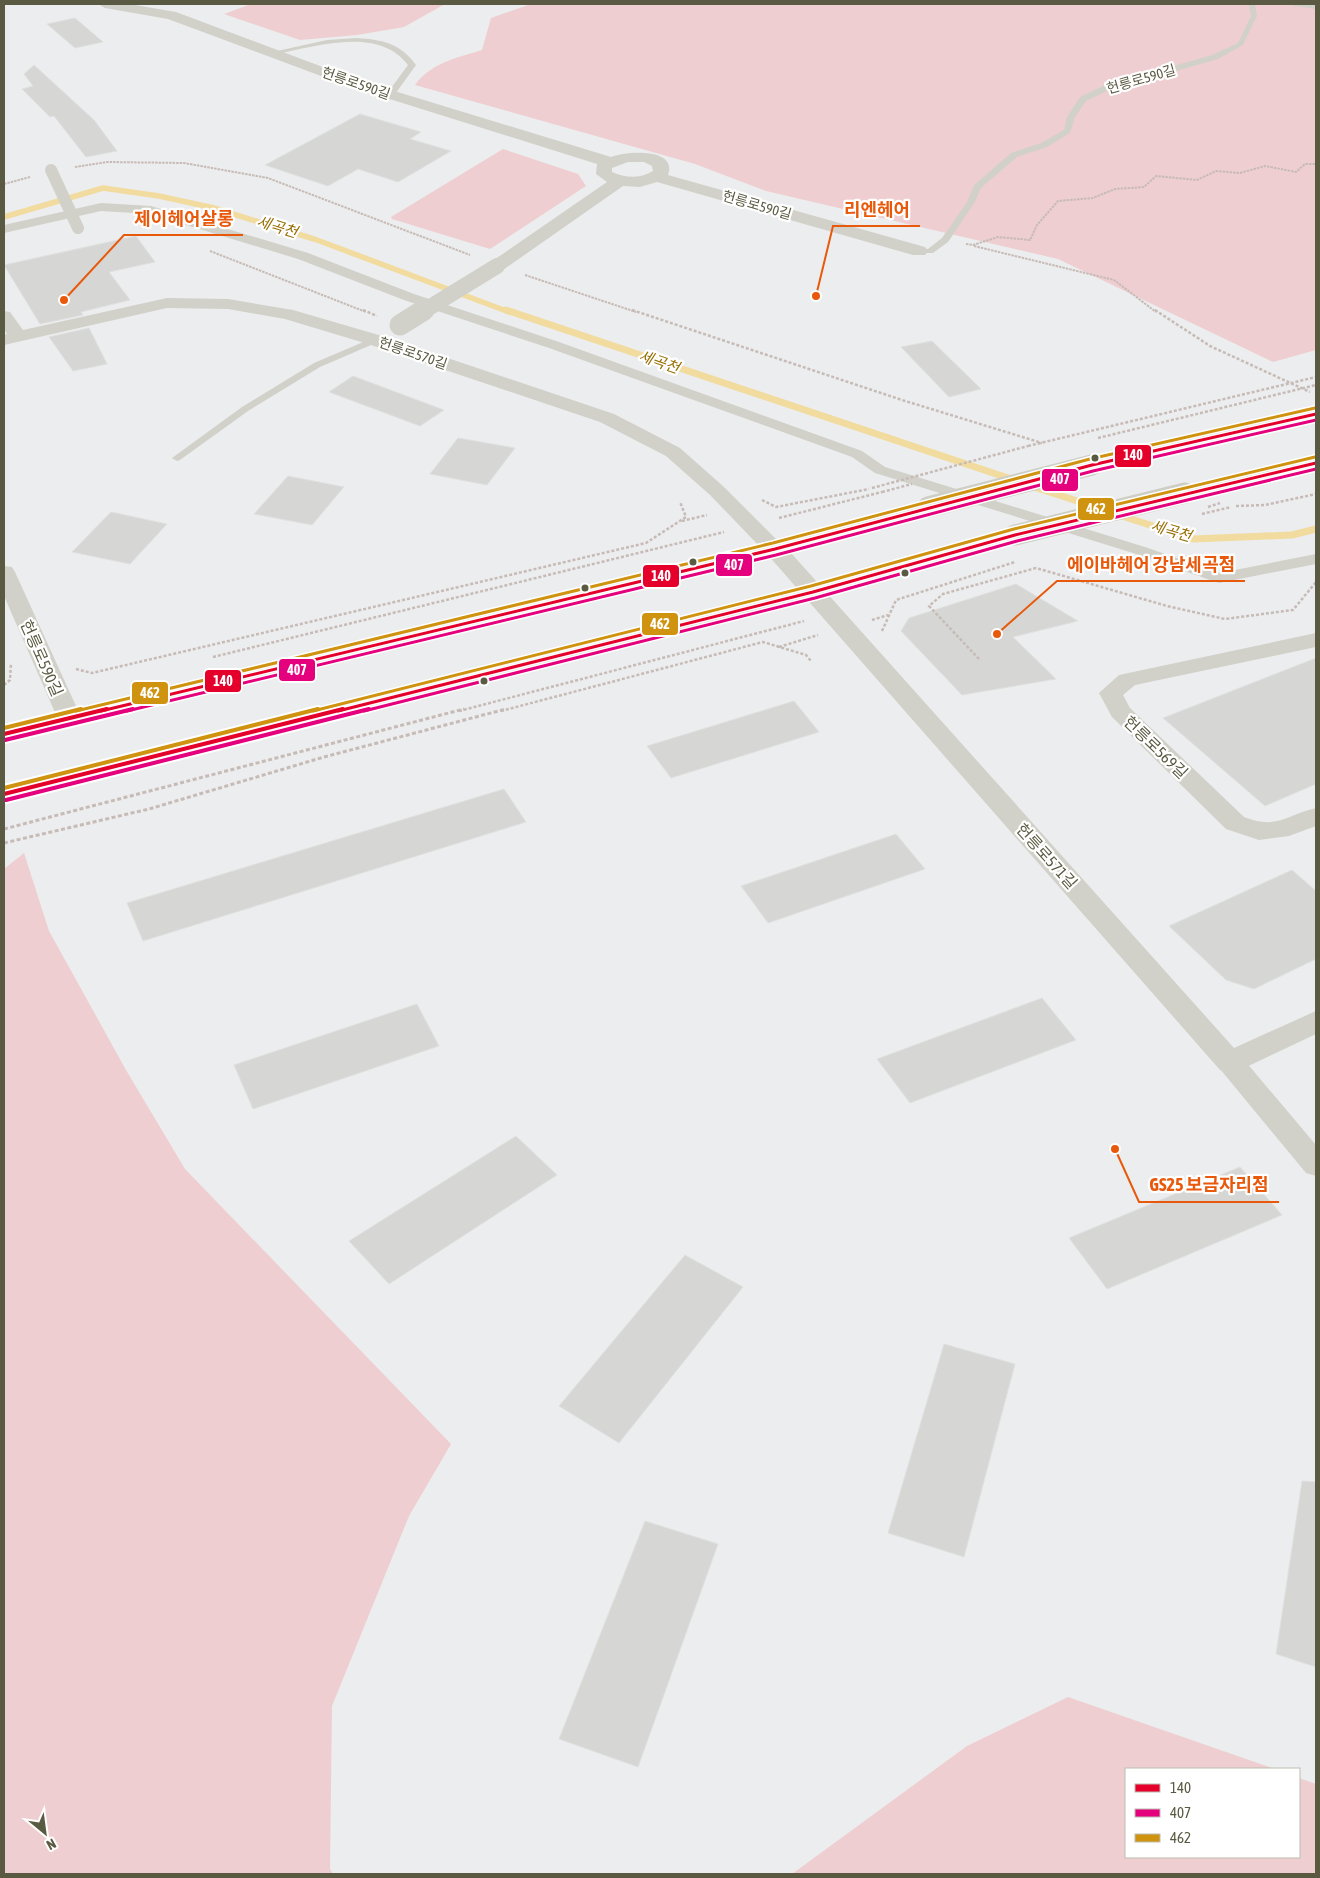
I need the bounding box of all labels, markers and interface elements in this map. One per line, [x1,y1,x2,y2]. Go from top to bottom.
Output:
street label: 헌릉로590길 [1105,61,1177,97]
street label: 헌릉로590길 [320,64,392,102]
street label: 헌릉로590길 [721,187,793,223]
callout: 리엔헤어 [833,193,920,226]
text: 리엔헤어 [844,199,910,220]
callout: 제이헤어살롱 [124,202,243,235]
text: 제이헤어살롱 [134,208,234,229]
water label: 세곡천 [255,212,302,241]
street label: 헌릉로570길 [377,334,449,372]
water label: 세곡천 [637,347,684,377]
line badge: 140 [1114,444,1152,468]
text: 140 [1123,447,1143,463]
unlabelled marker [1090,453,1100,463]
line badge: 407 [1041,468,1079,492]
text: 407 [1049,471,1070,487]
line badge: 462 [1077,497,1115,521]
text: 462 [1085,501,1106,517]
water label: 세곡천 [1149,517,1195,545]
callout: 에이바헤어 강남세곡점 [1057,548,1245,581]
line badge: 407 [715,553,753,577]
text: 에이바헤어 강남세곡점 [1067,554,1235,575]
unlabelled marker [688,557,698,567]
text: 407 [723,557,744,573]
line badge: 140 [642,564,680,588]
text: 140 [651,568,671,584]
unlabelled marker [900,568,910,578]
unlabelled marker [580,583,590,593]
line badge: 462 [641,612,679,636]
text: 462 [649,616,670,632]
street label: 헌릉로590길 [17,617,67,699]
line badge: 407 [278,658,316,682]
text: 407 [286,662,307,678]
line badge: 140 [204,669,242,693]
text: 140 [213,673,233,689]
unlabelled marker [479,676,489,686]
line badge: 462 [131,681,169,705]
text: 462 [139,685,160,701]
street label: 헌릉로569길 [1120,712,1192,782]
street label: 헌릉로571길 [1013,820,1081,892]
callout: GS25 보금자리점 [1139,1169,1279,1202]
text: GS25 보금자리점 [1149,1174,1269,1195]
legend [1125,1768,1300,1858]
text: 140 [1170,1779,1191,1796]
text: 407 [1170,1804,1191,1821]
north arrow [20,1808,70,1858]
text: 462 [1170,1829,1191,1846]
text: N [44,1835,59,1853]

